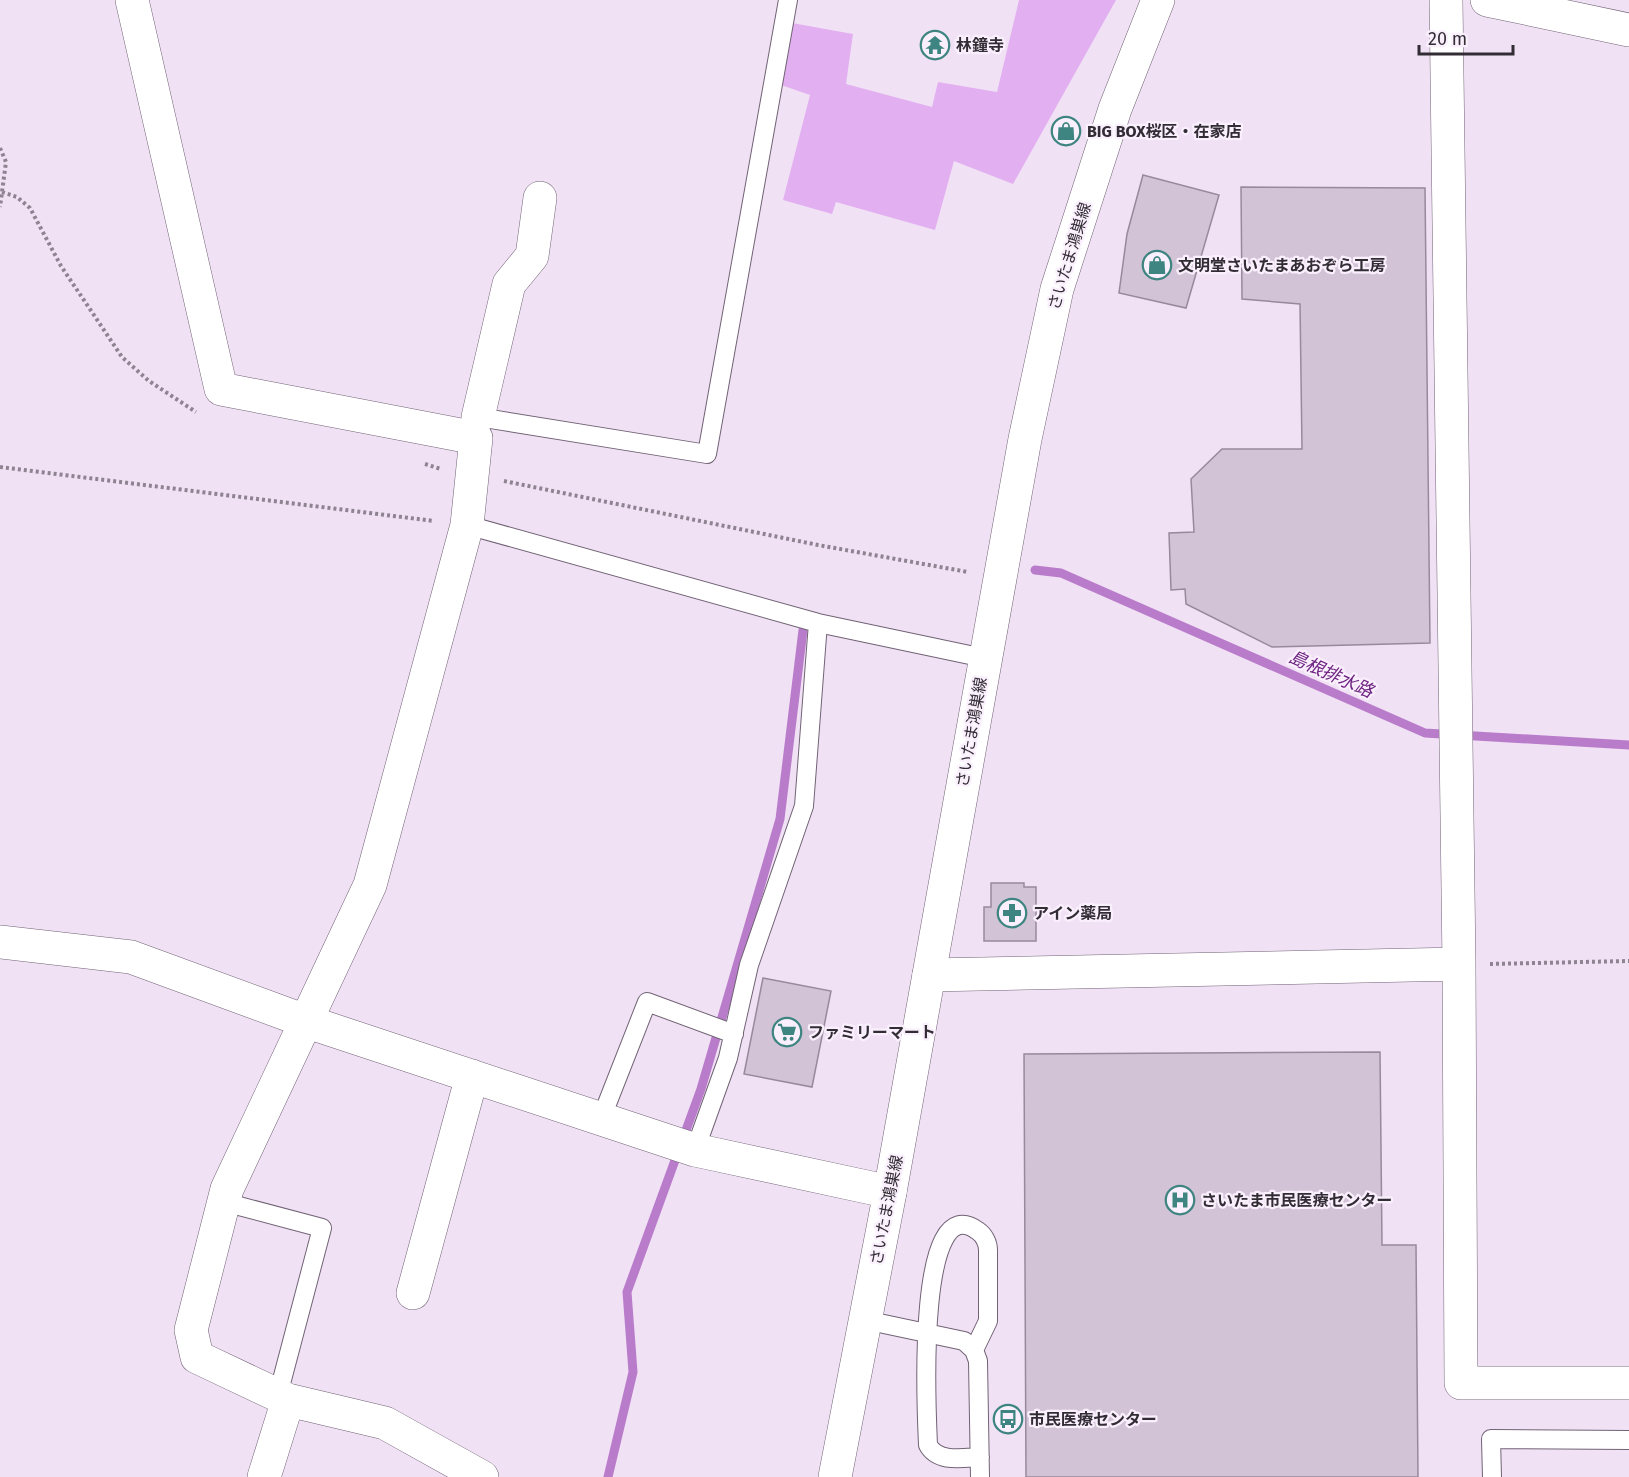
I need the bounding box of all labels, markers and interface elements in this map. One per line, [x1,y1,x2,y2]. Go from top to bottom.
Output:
scale bar [1419,18,1514,56]
text: 20 m [1428,28,1467,50]
temple icon: 林鐘寺 [919,29,951,61]
place label: 林鐘寺 [956,36,1004,55]
shop icon: BIG BOX桜区・在家店 [1050,115,1082,147]
place label: BIG BOX桜区・在家店 [1087,122,1242,141]
street label: さいたま鴻巣線 [1044,200,1095,312]
shop icon: 文明堂さいたまあおぞら工房 [1141,249,1173,281]
place label: 文明堂さいたまあおぞら工房 [1178,256,1386,275]
water label: 島根排水路 [1285,646,1378,703]
street label: さいたま鴻巣線 [952,676,991,789]
pharmacy icon: アイン薬局 [996,897,1028,929]
place label: アイン薬局 [1033,904,1112,923]
supermarket icon: ファミリーマート [771,1016,803,1048]
place label: ファミリーマート [808,1023,936,1042]
street label: さいたま鴻巣線 [867,1154,906,1267]
hospital icon: さいたま市民医療センター [1164,1184,1196,1216]
place label: さいたま市民医療センター [1201,1191,1393,1210]
bus stop icon: 市民医療センター [992,1403,1024,1435]
place label: 市民医療センター [1029,1410,1157,1429]

